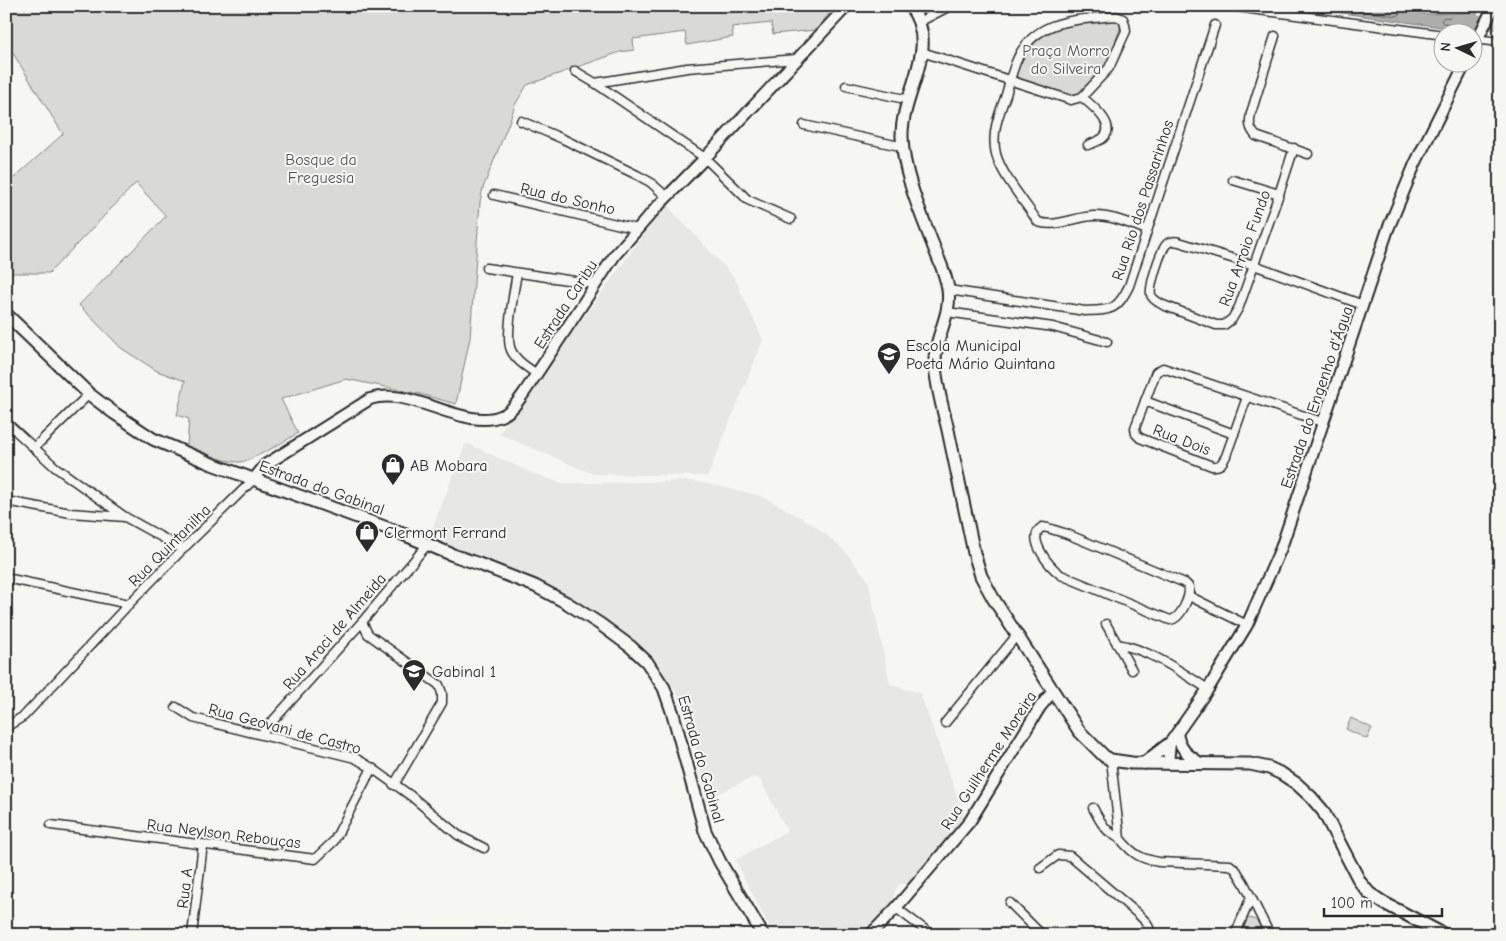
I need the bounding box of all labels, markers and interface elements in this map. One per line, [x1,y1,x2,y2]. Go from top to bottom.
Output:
north arrow [1434,22,1484,72]
park label: Praça Morro do Silveira [1022,42,1110,78]
text: N [1437,42,1454,52]
street label: Rua Rio dos Passarinhos [1108,118,1178,283]
park label: Bosque da Freguesia [285,151,357,187]
street label: Rua do Sonho [519,179,617,219]
street label: Rua Arroio Fundo [1216,188,1274,309]
street label: Estrada Caribu [530,257,601,352]
street label: Estrada do Engenho d'Água [1276,303,1357,491]
place label: Escola Municipal Poeta Mário Quintana [906,337,1055,373]
school or university icon: Escola Municipal Poeta Mário Quintana [876,341,902,375]
street label: Rua Dois [1150,421,1213,459]
shop icon: AB Mobara [380,452,406,486]
street label: Estrada do Gabinal [257,457,387,519]
place label: AB Mobara [410,457,488,475]
street label: Rua Quintanilha [125,501,214,590]
shop icon: Clermont Ferrand [354,519,380,553]
place label: Clermont Ferrand [384,524,506,542]
street label: Rua Araci de Almeida [279,570,390,693]
school or university icon: Gabinal 1 [401,658,427,692]
place label: Gabinal 1 [432,663,496,681]
street label: Rua Guilherme Moreira [937,688,1040,833]
street label: Estrada do Gabinal [674,693,728,825]
street label: Rua Geovani de Castro [206,700,363,758]
street label: Rua Neylson Rebouças [146,816,302,852]
street label: Rua A [174,867,196,909]
scale bar [1324,886,1441,918]
text: 100 m [1331,894,1373,912]

